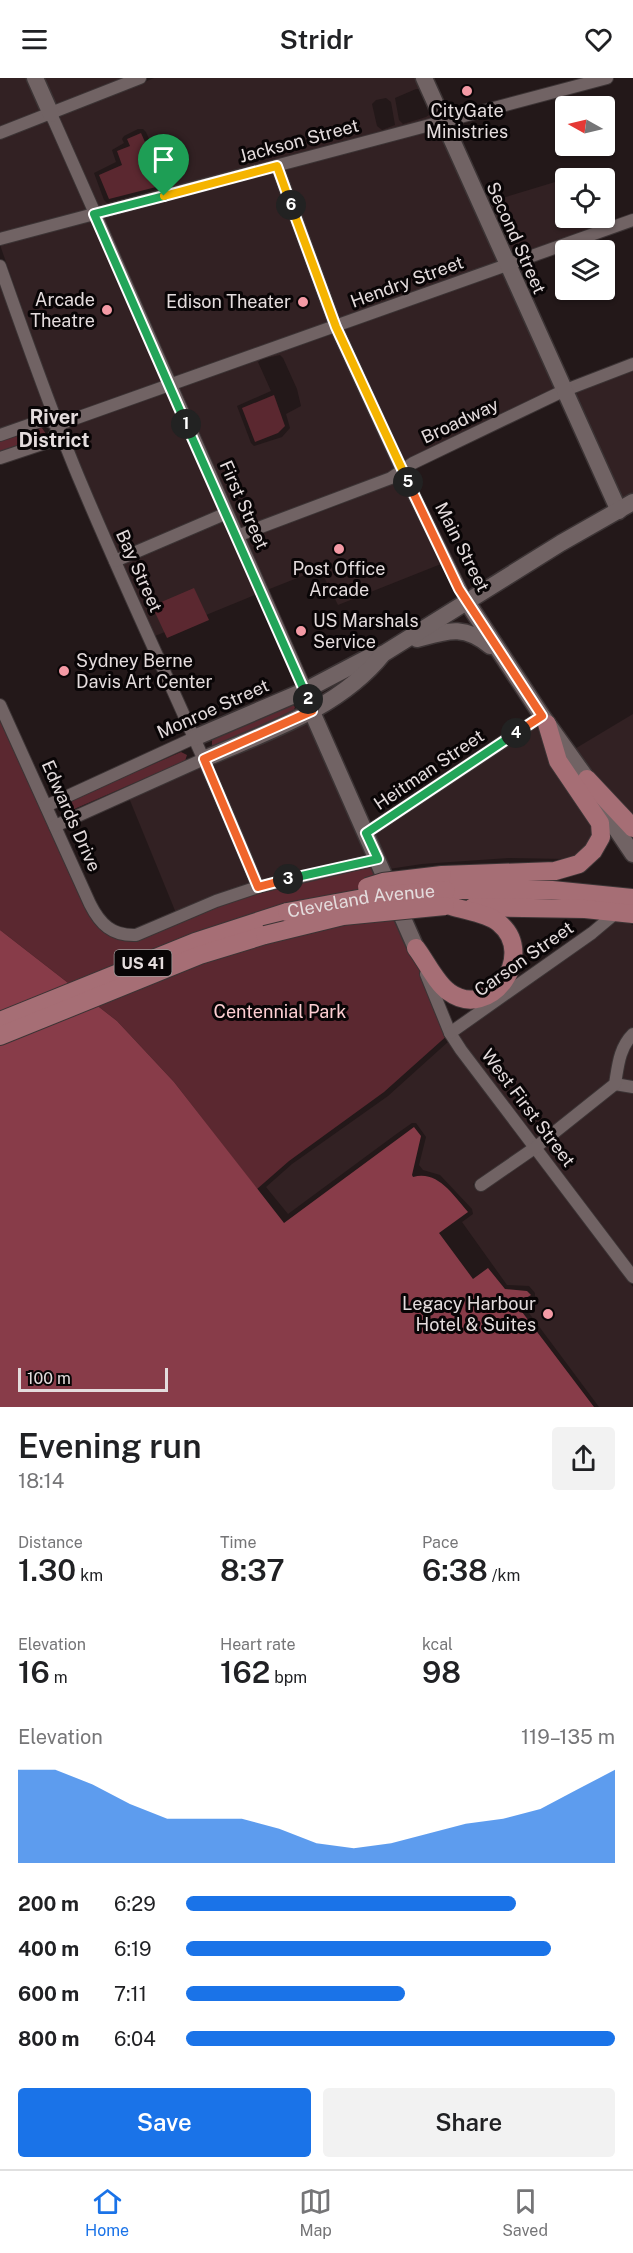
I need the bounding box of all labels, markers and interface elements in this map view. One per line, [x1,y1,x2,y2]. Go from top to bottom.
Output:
icon: menu [18,23,51,56]
text: Stridr [280,23,353,55]
icon: heart [582,23,615,56]
marker: CityGate Ministries [460,84,474,98]
north arrow [555,96,615,156]
map controls [555,96,615,300]
place label: CityGate Ministries [426,100,508,142]
street label: Jackson Street [237,114,361,167]
pin [138,134,189,196]
icon: arrive [147,143,180,176]
button: locate [555,168,615,228]
street label: Second Street [482,179,551,297]
pin: 6 [276,190,306,220]
text: 6 [286,195,296,214]
button: layers [555,240,615,300]
street label: Hendry Street [347,251,466,312]
place label: Arcade Theatre [30,289,95,331]
place label: Edison Theater [166,291,291,312]
marker: Edison Theater [296,295,310,309]
marker: Arcade Theatre [100,303,114,317]
street label: Broadway [418,393,502,448]
district label: River District [18,405,90,452]
pin: 1 [171,409,201,439]
text: 1 [183,414,189,433]
street label: First Street [216,457,273,553]
pin: 5 [393,467,423,497]
text: 5 [403,472,413,491]
street label: Main Street [431,498,494,595]
street label: Bay Street [112,526,167,615]
marker: Post Office Arcade [332,542,346,556]
place label: Post Office Arcade [293,558,386,600]
place label: US Marshals Service [313,610,419,652]
marker: US Marshals Service [294,624,308,638]
place label: Sydney Berne Davis Art Center [76,650,213,692]
marker: Sydney Berne Davis Art Center [57,664,71,678]
street label: Monroe Street [153,674,272,743]
pin: 2 [293,684,323,714]
text: 2 [303,689,313,708]
pin: 4 [501,718,531,748]
text: 4 [511,723,521,742]
street label: Heitman Street [370,725,488,814]
street label: Edwards Drive [38,757,105,875]
pin: 3 [273,864,303,894]
text: 3 [283,869,293,888]
street label: Cleveland Avenue [285,880,436,922]
street label: Carson Street [470,917,577,1000]
road number: US 41 [114,950,172,976]
park label: Centennial Park [214,1001,346,1022]
street label: West First Street [477,1045,579,1171]
place label: Legacy Harbour Hotel & Suites [402,1293,536,1335]
marker: Legacy Harbour Hotel & Suites [541,1307,555,1321]
scale bar [18,1365,168,1392]
text: 100 m [27,1369,71,1388]
text: Evening run [18,1427,201,1465]
button: share [552,1427,615,1490]
text: 18:14 [18,1469,64,1493]
text: Distance [18,1533,83,1552]
text: Time [220,1533,256,1552]
text: Pace [422,1533,459,1552]
text: 1.30 [18,1552,76,1588]
text: 8:37 [220,1552,285,1588]
text: 6:38 [422,1552,488,1588]
text: km [76,1566,103,1585]
text: /km [488,1566,520,1585]
text: Elevation [18,1635,86,1654]
text: Heart rate [220,1635,296,1654]
text: kcal [422,1635,453,1654]
text: 16 [18,1654,50,1690]
text: 162 [220,1654,270,1690]
text: 98 [422,1654,461,1690]
text: m [50,1668,68,1687]
text: bpm [270,1668,307,1687]
text: Elevation [18,1725,103,1749]
text: 119–135 m [521,1725,615,1749]
text: 200 m [18,1892,79,1916]
text: 6:29 [114,1892,156,1916]
text: 400 m [18,1937,79,1961]
text: 6:19 [114,1937,152,1961]
text: 600 m [18,1982,79,2006]
text: 7:11 [114,1982,147,2006]
text: 800 m [18,2027,80,2051]
text: 6:04 [114,2027,156,2051]
button: Save [18,2088,311,2157]
button: Share [323,2088,615,2157]
tab: Home [85,2185,129,2240]
tab: Map [299,2185,332,2240]
tab: Saved [502,2185,548,2240]

